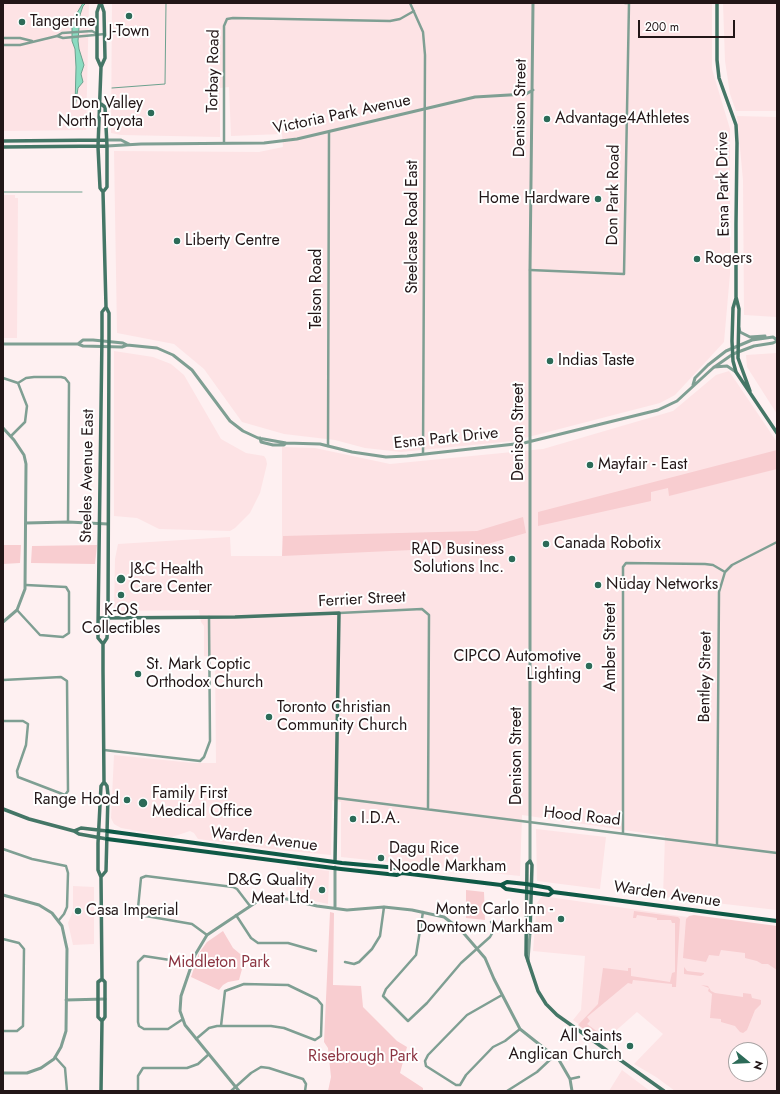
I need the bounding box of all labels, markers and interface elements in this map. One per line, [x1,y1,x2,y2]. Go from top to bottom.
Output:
marker: J-Town [124,11,134,21]
place label: Tangerine [30,12,96,32]
scale bar [640,12,737,38]
marker: Tangerine [17,17,27,27]
text: 200 m [645,18,679,36]
place label: J-Town [109,22,149,42]
street label: Torbay Road [204,29,224,113]
street label: Denison Street [511,59,531,157]
street label: Victoria Park Avenue [271,91,413,139]
place label: Don Valley North Toyota [58,94,143,132]
marker: Don Valley North Toyota [146,108,156,118]
place label: Advantage4Athletes [555,109,689,129]
marker: Advantage4Athletes [542,114,552,124]
street label: Esna Park Drive [713,131,735,237]
street label: Don Park Road [604,145,624,245]
street label: Steelcase Road East [403,160,423,294]
place label: Home Hardware [478,189,590,209]
marker: Home Hardware [593,194,603,204]
place label: Liberty Centre [185,231,280,251]
marker: Liberty Centre [172,236,182,246]
street label: Telson Road [307,249,327,329]
place label: Rogers [705,249,752,269]
marker: Rogers [692,254,702,264]
place label: Indias Taste [558,351,635,371]
marker: Indias Taste [545,356,555,366]
street label: Denison Street [509,383,529,481]
street label: Steeles Avenue East [77,409,99,543]
street label: Esna Park Drive [393,424,499,454]
place label: Mayfair - East [598,455,687,475]
marker: Mayfair - East [585,460,595,470]
place label: Canada Robotix [554,534,661,554]
marker: Canada Robotix [541,539,551,549]
place label: RAD Business Solutions Inc. [411,540,504,578]
marker: RAD Business Solutions Inc. [507,554,517,564]
place label: J&C Health Care Center [130,560,212,598]
marker: J&C Health Care Center [115,573,127,585]
place label: Nüday Networks [606,575,718,595]
marker: Nüday Networks [593,580,603,590]
street label: Ferrier Street [318,588,406,612]
marker: K-OS Collectibles [116,590,126,600]
place label: K-OS Collectibles [82,601,160,639]
street label: Amber Street [601,603,621,691]
street label: Bentley Street [696,631,716,723]
place label: CIPCO Automotive Lighting [453,647,581,685]
place label: St. Mark Coptic Orthodox Church [146,655,263,693]
marker: CIPCO Automotive Lighting [584,661,594,671]
marker: St. Mark Coptic Orthodox Church [133,669,143,679]
place label: Toronto Christian Community Church [277,698,407,736]
street label: Denison Street [507,707,527,805]
marker: Toronto Christian Community Church [264,712,274,722]
place label: Family First Medical Office [152,784,252,822]
place label: Range Hood [34,790,119,810]
marker: Range Hood [122,795,132,805]
marker: Family First Medical Office [137,797,149,809]
street label: Hood Road [543,803,621,831]
place label: I.D.A. [361,809,401,829]
marker: I.D.A. [348,814,358,824]
street label: Warden Avenue [209,824,319,856]
place label: Dagu Rice Noodle Markham [389,839,506,877]
marker: Dagu Rice Noodle Markham [376,853,386,863]
place label: D&G Quality Meat Ltd. [228,871,314,909]
street label: Warden Avenue [612,878,722,912]
marker: D&G Quality Meat Ltd. [317,885,327,895]
place label: Monte Carlo Inn - Downtown Markham [416,900,553,938]
place label: Casa Imperial [86,901,178,921]
marker: Casa Imperial [73,906,83,916]
marker: Monte Carlo Inn - Downtown Markham [556,914,566,924]
park label: Middleton Park [168,953,270,973]
place label: All Saints Anglican Church [508,1027,622,1065]
marker: All Saints Anglican Church [625,1041,635,1051]
north arrow [728,1042,768,1082]
park label: Risebrough Park [308,1047,418,1067]
text: N [750,1059,767,1072]

